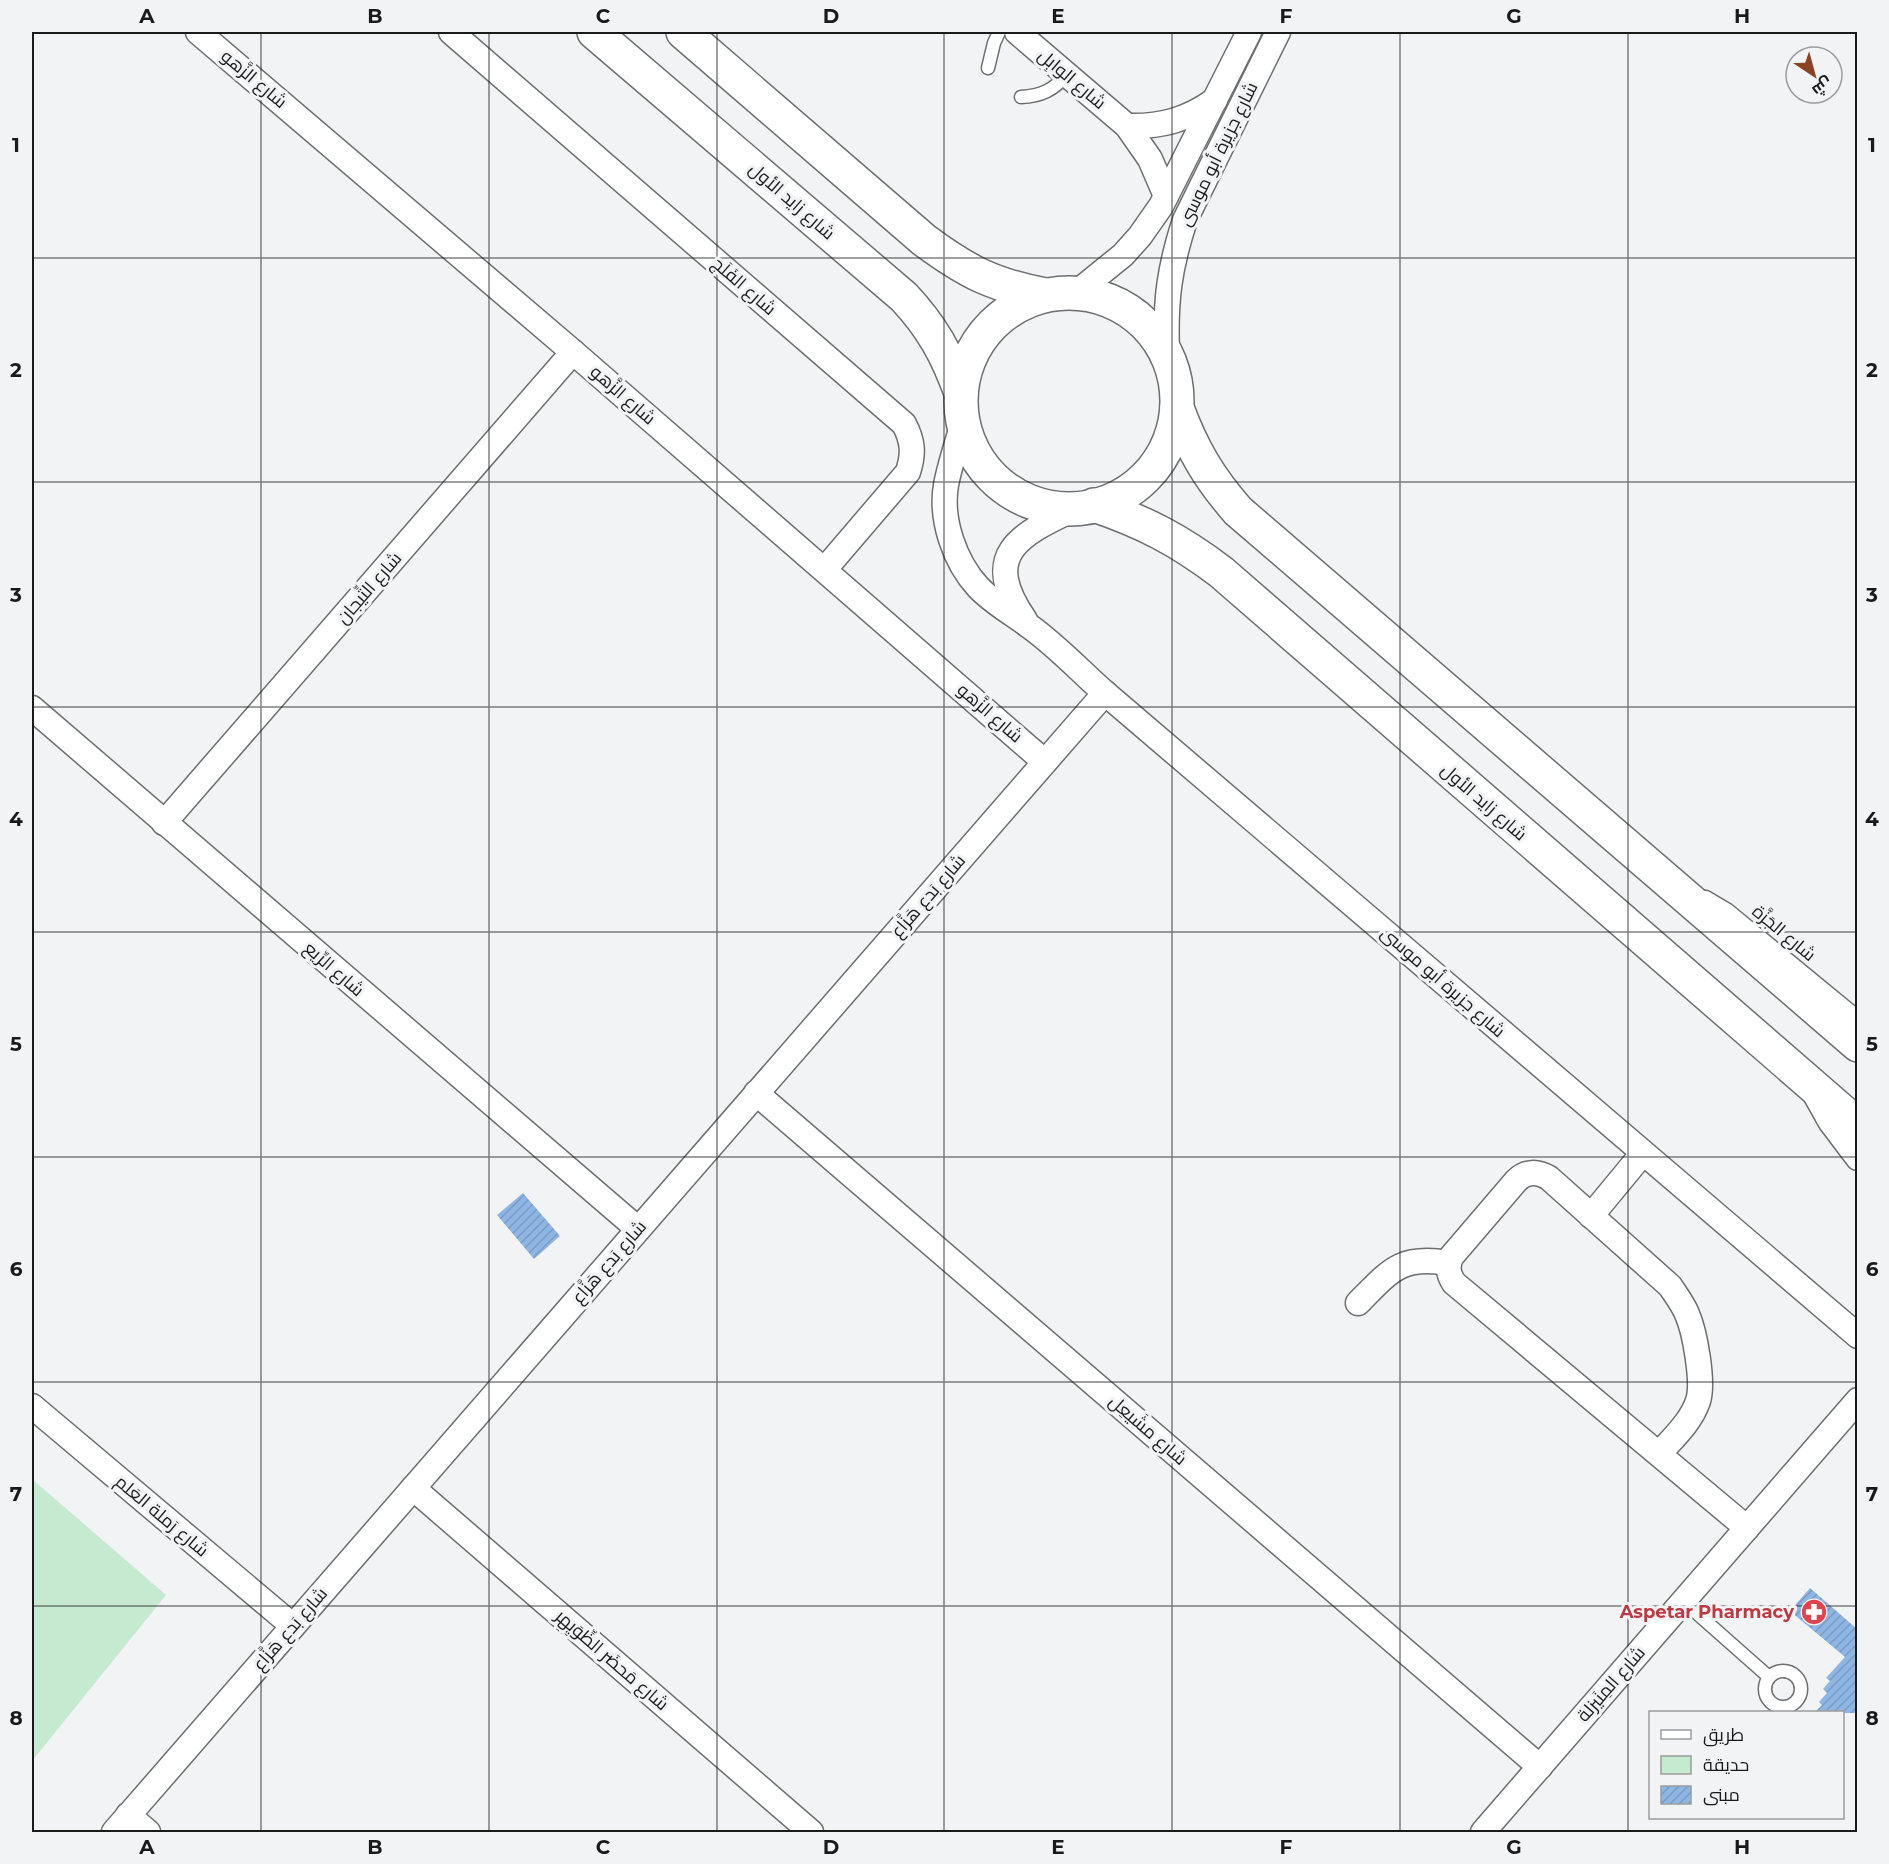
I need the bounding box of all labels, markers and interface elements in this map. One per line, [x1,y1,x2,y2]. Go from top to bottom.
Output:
text: A [138,4,155,28]
text: B [367,4,383,28]
text: C [596,4,611,28]
text: D [823,4,839,28]
text: E [1051,4,1065,28]
text: F [1280,4,1293,28]
text: G [1506,4,1522,28]
text: H [1734,4,1750,28]
street label: شارع الوابِل [1033,44,1110,115]
street label: شارع الزَّهو [216,45,292,114]
north arrow [1784,45,1844,105]
text: ش [1809,73,1836,100]
street label: شارع جزيرة أبو موسى [1174,78,1263,230]
text: 1 [12,133,20,157]
text: 1 [1868,133,1876,157]
street label: شارع زايد الأول [744,158,839,245]
street label: شارع الفَلَج [707,252,781,321]
text: 2 [10,358,22,382]
text: 2 [1866,358,1878,382]
street label: شارع الزَّهو [585,360,661,430]
street label: شارع التِّيجان [330,546,407,629]
text: 3 [9,583,22,607]
text: 3 [1865,583,1878,607]
street label: شارع الزَّهو [952,678,1028,748]
street label: شارع زايد الأول [1436,759,1531,846]
text: 4 [9,807,23,831]
text: 4 [1865,807,1879,831]
street label: شارع بَدع هَزَّاع [885,849,971,943]
street label: شارع الجَزَّة [1747,900,1821,967]
street label: شارع جزيرة أبو موسى [1376,922,1510,1043]
street label: شارع الرِّيع [299,937,369,1002]
text: 5 [10,1032,22,1056]
text: 5 [1866,1032,1878,1056]
street label: شارع بَدع هَزَّاع [566,1215,652,1309]
text: 6 [10,1257,23,1281]
text: 6 [1866,1257,1879,1281]
street label: شارع مشَيعِل [1104,1390,1192,1471]
street label: شارع رَملة العَلم [110,1471,213,1562]
text: 7 [10,1482,22,1506]
text: 7 [1866,1482,1878,1506]
street label: شارع بَدع هَزَّاع [247,1582,333,1676]
pharmacy icon: Aspetar Pharmacy [1799,1597,1829,1627]
place label: Aspetar Pharmacy [1619,1601,1794,1623]
street label: شارع مَحضَر الظِّوَيِهِر [549,1603,674,1717]
street label: شارع المِنَيزلة [1572,1642,1651,1727]
text: 8 [9,1706,23,1730]
text: 8 [1865,1706,1879,1730]
legend [1649,1711,1844,1819]
text: طريق [1703,1724,1744,1747]
text: حديقة [1703,1754,1749,1776]
text: مبنى [1703,1784,1740,1806]
text: A [138,1835,155,1859]
text: B [367,1835,383,1859]
text: C [596,1835,611,1859]
text: D [823,1835,839,1859]
text: E [1051,1835,1065,1859]
text: F [1280,1835,1293,1859]
text: G [1506,1835,1522,1859]
text: H [1734,1835,1750,1859]

